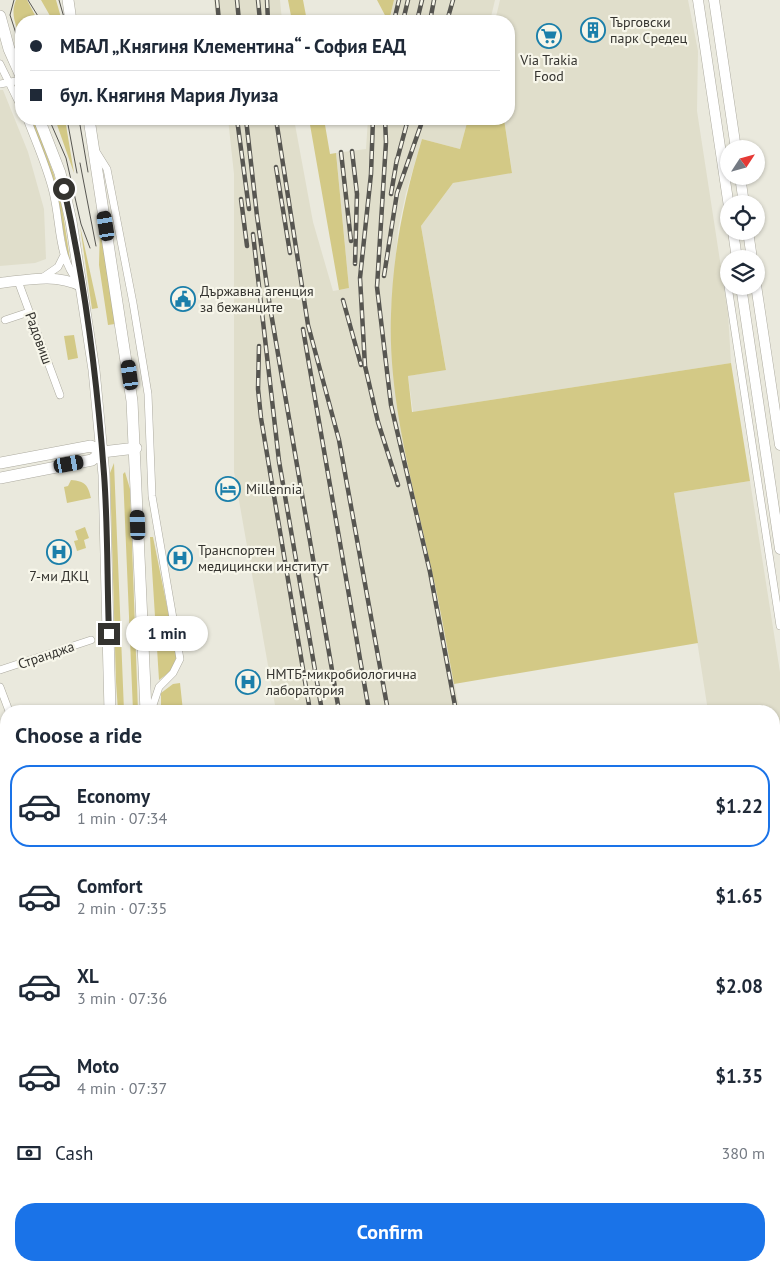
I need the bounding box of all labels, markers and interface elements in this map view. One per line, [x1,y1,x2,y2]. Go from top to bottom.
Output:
place label: Търговски парк Средец [610,13,687,47]
building icon: Търговски парк Средец [580,17,606,43]
supermarket icon: Via Trakia Food [536,23,562,49]
text: МБАЛ „Княгиня Клементина“ - София ЕАД [60,34,406,58]
place label: Via Trakia Food [519,51,578,85]
text: бул. Княгиня Мария Луиза [60,83,278,107]
north arrow [720,140,765,185]
map controls [720,140,765,295]
route start [53,178,75,200]
button: locate [720,195,765,240]
car [96,210,115,242]
button: layers [720,250,765,295]
place label: Държавна агенция за бежанците [200,282,314,316]
public building icon: Държавна агенция за бежанците [170,286,196,312]
street label: Радовиш [21,309,57,367]
car [120,359,139,391]
car [52,454,85,474]
hotel icon: Millennia [215,476,241,502]
place label: Millennia [246,480,302,498]
car [129,510,146,540]
hospital icon: 7-ми ДКЦ [46,539,72,565]
place label: Транспортен медицински институт [198,541,329,575]
hospital icon: Транспортен медицински институт [167,545,193,571]
place label: 7-ми ДКЦ [29,567,89,585]
callout: 1 min [126,616,209,652]
route end [98,623,120,645]
text: 1 min [147,623,187,643]
street label: Странджа [15,637,77,673]
place label: НМТБ-микробиологична лаборатория [265,665,417,699]
hospital icon: НМТБ-микробиологична лаборатория [235,669,261,695]
text: Choose a ride [15,721,142,749]
icon: car [17,784,62,829]
text: Economy [77,784,150,808]
text: $1.22 [715,794,763,818]
text: 1 min · 07:34 [77,808,167,828]
icon: car [17,874,62,919]
text: Comfort [77,874,143,898]
text: $1.65 [715,884,763,908]
text: 2 min · 07:35 [77,898,167,918]
icon: car [17,964,62,1009]
text: XL [77,964,99,988]
text: $2.08 [715,974,763,998]
text: 3 min · 07:36 [77,988,167,1008]
icon: car [17,1054,62,1099]
text: Moto [77,1054,119,1078]
text: $1.35 [715,1064,763,1088]
text: 4 min · 07:37 [77,1078,167,1098]
icon: cash [15,1139,43,1167]
text: Cash [55,1141,93,1165]
text: 380 m [722,1143,765,1163]
button: Confirm [15,1203,765,1261]

